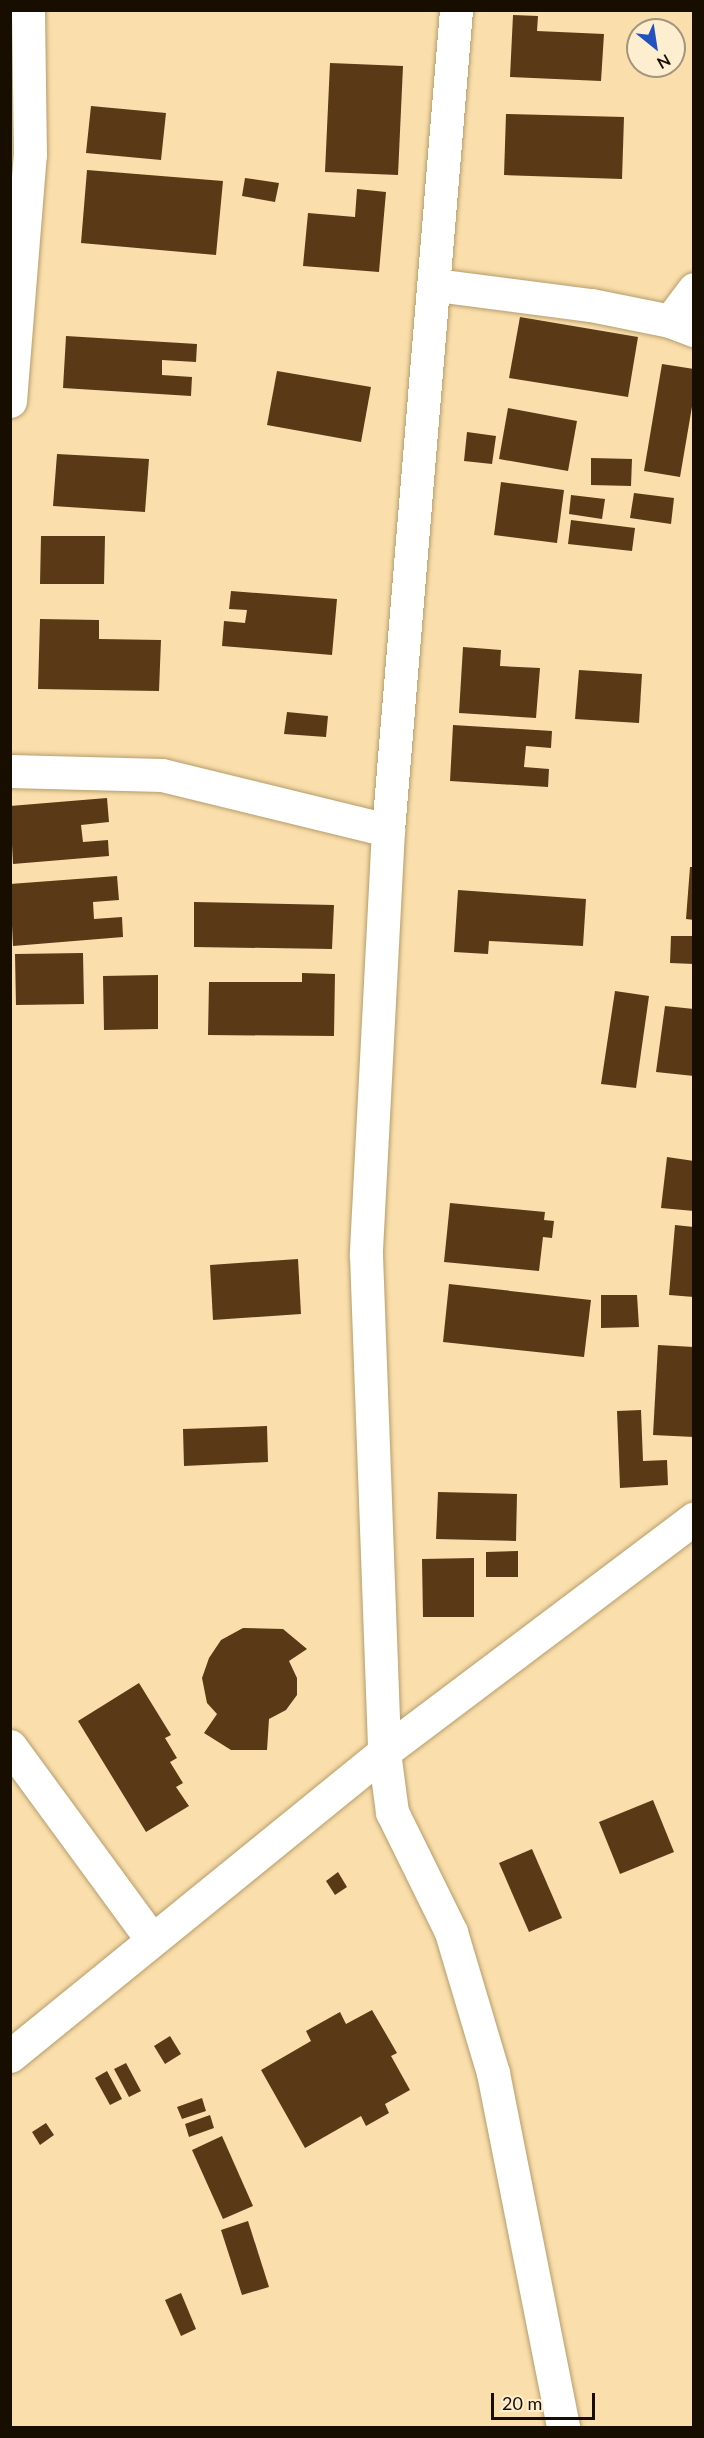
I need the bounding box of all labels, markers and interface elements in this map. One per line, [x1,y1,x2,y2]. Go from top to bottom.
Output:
north arrow [626,18,686,78]
text: N [654,51,674,74]
scale bar [494,2381,598,2419]
text: 20 m [502,2392,542,2414]

